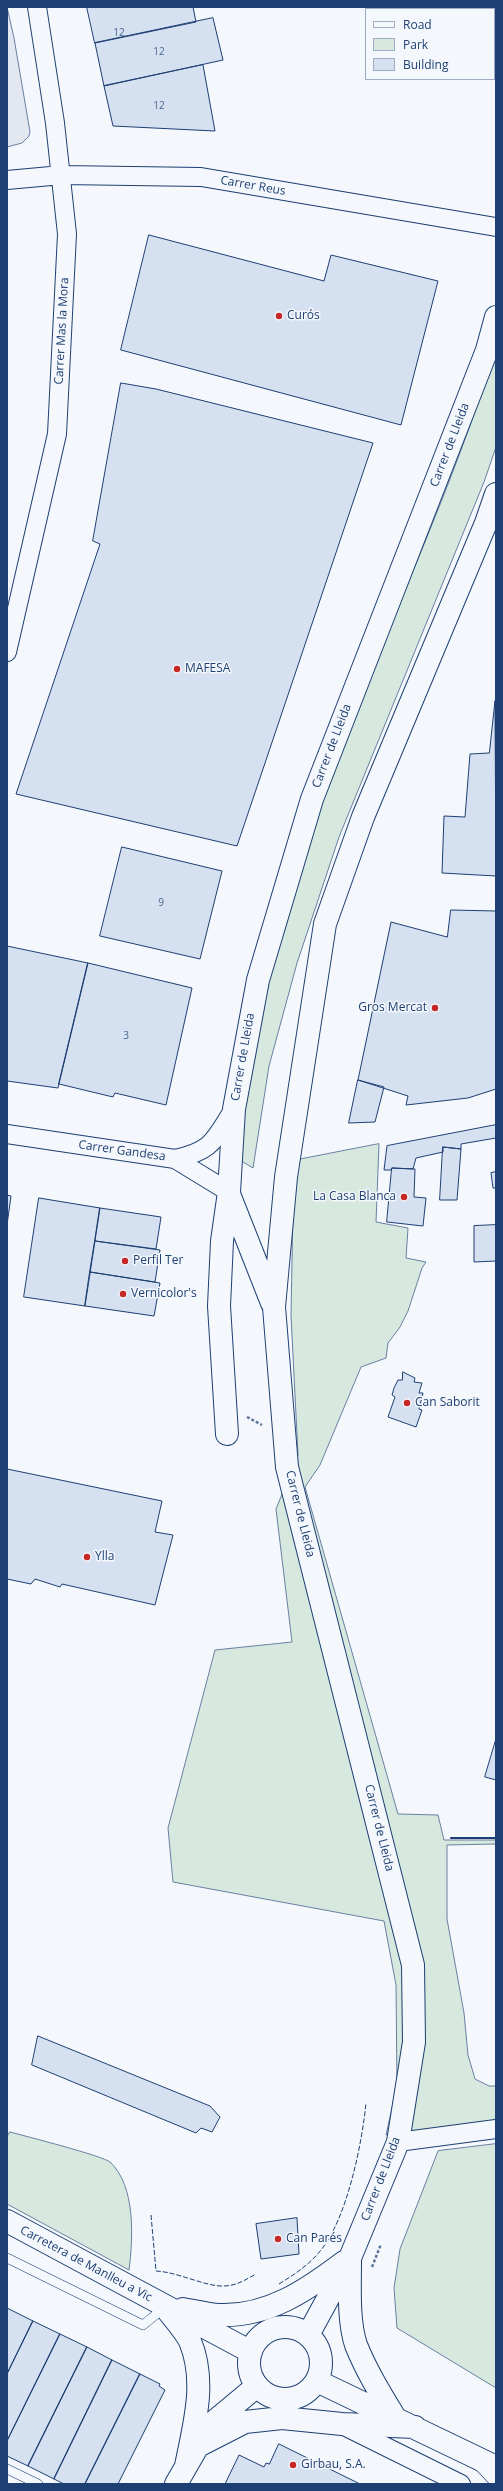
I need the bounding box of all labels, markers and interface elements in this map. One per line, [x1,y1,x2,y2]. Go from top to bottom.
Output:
legend [365,8,495,80]
text: Road [403,16,432,33]
house number: 12 [113,27,125,39]
text: Park [403,36,428,53]
house number: 12 [153,46,165,58]
text: Building [403,56,448,73]
house number: 12 [153,100,165,112]
street label: Carrer Reus [219,173,287,199]
street label: Carrer Mas la Mora [52,277,72,385]
place label: Curós [287,309,320,323]
marker: Curós [274,311,284,321]
street label: Carrer de Lleida [427,401,473,489]
place label: MAFESA [185,662,230,676]
marker: MAFESA [172,664,182,674]
street label: Carrer de Lleida [309,702,355,790]
house number: 9 [158,897,164,909]
place label: Gros Mercat [358,1001,427,1015]
marker: Gros Mercat [430,1003,440,1013]
street label: Carrer de Lleida [228,1012,258,1102]
house number: 3 [123,1030,129,1042]
street label: Carrer Gandesa [77,1138,167,1164]
place label: La Casa Blanca [313,1190,396,1204]
marker: La Casa Blanca [399,1192,409,1202]
place label: Perfil Ter [133,1254,183,1268]
marker: Perfil Ter [120,1256,130,1266]
place label: Vernicolor's [131,1287,197,1301]
marker: Vernicolor's [118,1289,128,1299]
place label: Can Saborit [415,1396,480,1410]
marker: Can Saborit [402,1398,412,1408]
street label: Carrer de Lleida [282,1469,318,1559]
place label: Ylla [95,1550,114,1564]
marker: Ylla [82,1552,92,1562]
street label: Carrer de Lleida [361,1783,397,1873]
street label: Carrer de Lleida [358,2135,404,2223]
street label: Carretera de Manlleu a Vic [18,2223,154,2305]
place label: Can Parés [286,2232,342,2246]
marker: Can Parés [273,2234,283,2244]
place label: Girbau, S.A. [301,2458,366,2472]
marker: Girbau, S.A. [288,2460,298,2470]

